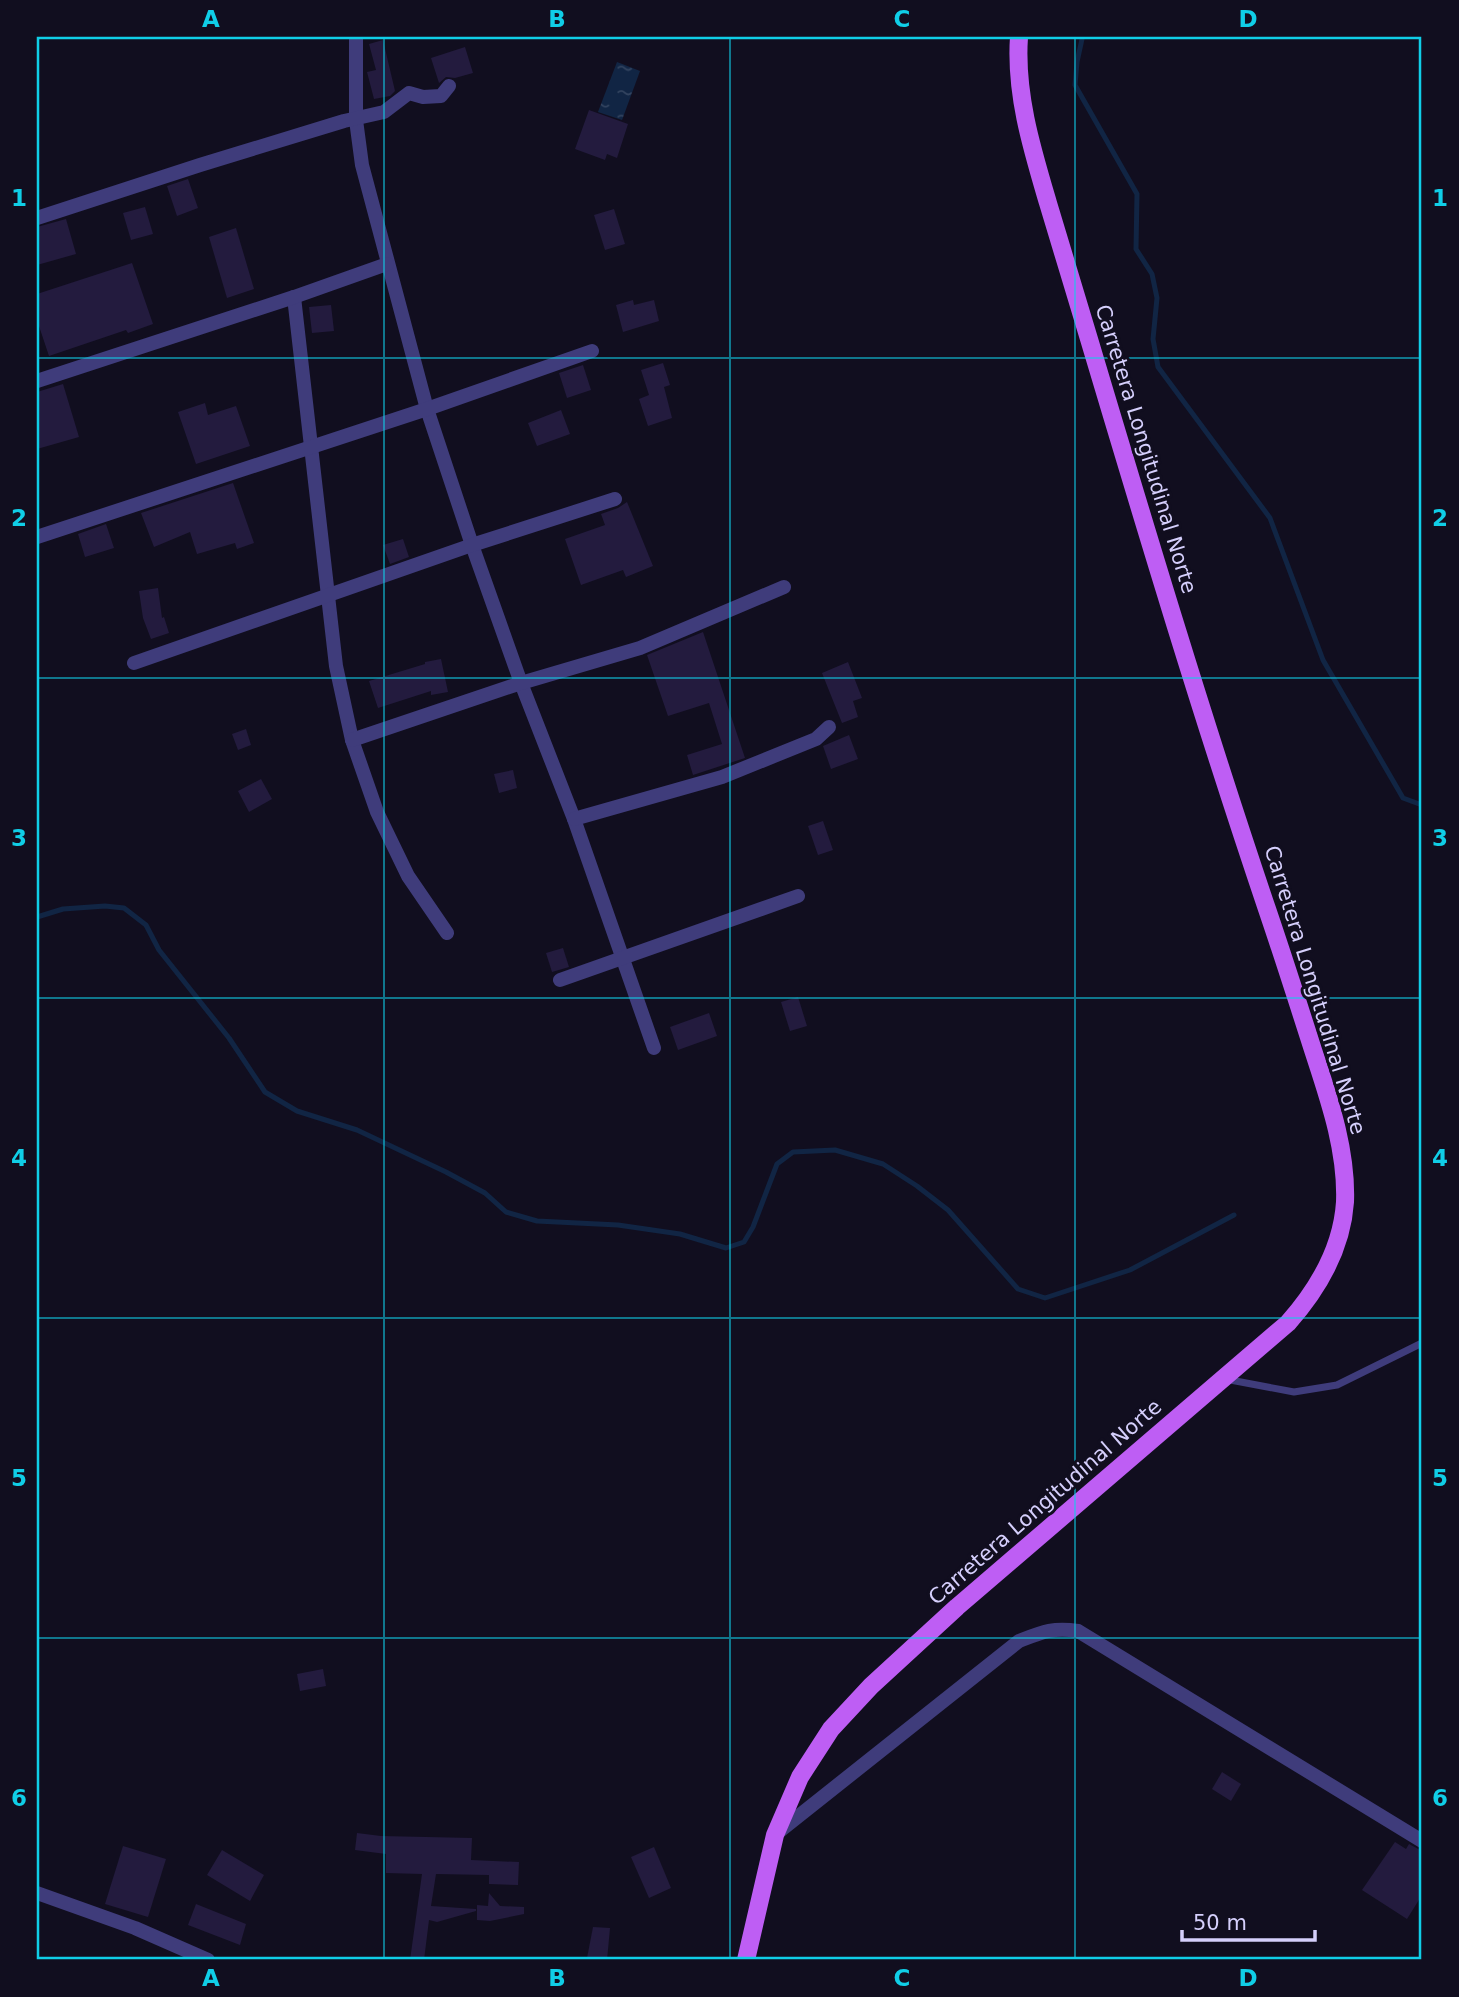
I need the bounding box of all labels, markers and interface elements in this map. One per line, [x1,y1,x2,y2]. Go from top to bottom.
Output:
text: A [202,6,220,32]
text: B [548,6,566,32]
text: C [894,6,910,32]
text: D [1238,6,1258,32]
text: 1 [11,185,27,211]
text: 1 [1432,185,1448,211]
street label: Carretera Longitudinal Norte [1091,302,1201,596]
text: 2 [11,505,27,531]
text: 2 [1432,505,1448,531]
text: 3 [11,825,27,851]
text: 3 [1432,825,1448,851]
street label: Carretera Longitudinal Norte [1260,843,1370,1137]
text: 4 [11,1145,27,1171]
text: 4 [1432,1145,1448,1171]
street label: Carretera Longitudinal Norte [924,1394,1166,1610]
text: 5 [11,1465,27,1491]
text: 5 [1432,1465,1448,1491]
text: 6 [11,1785,27,1811]
text: 6 [1432,1785,1448,1811]
scale bar [1182,1899,1316,1943]
text: 50 m [1193,1911,1247,1935]
text: A [202,1965,220,1991]
text: B [548,1965,566,1991]
text: C [894,1965,910,1991]
text: D [1238,1965,1258,1991]

